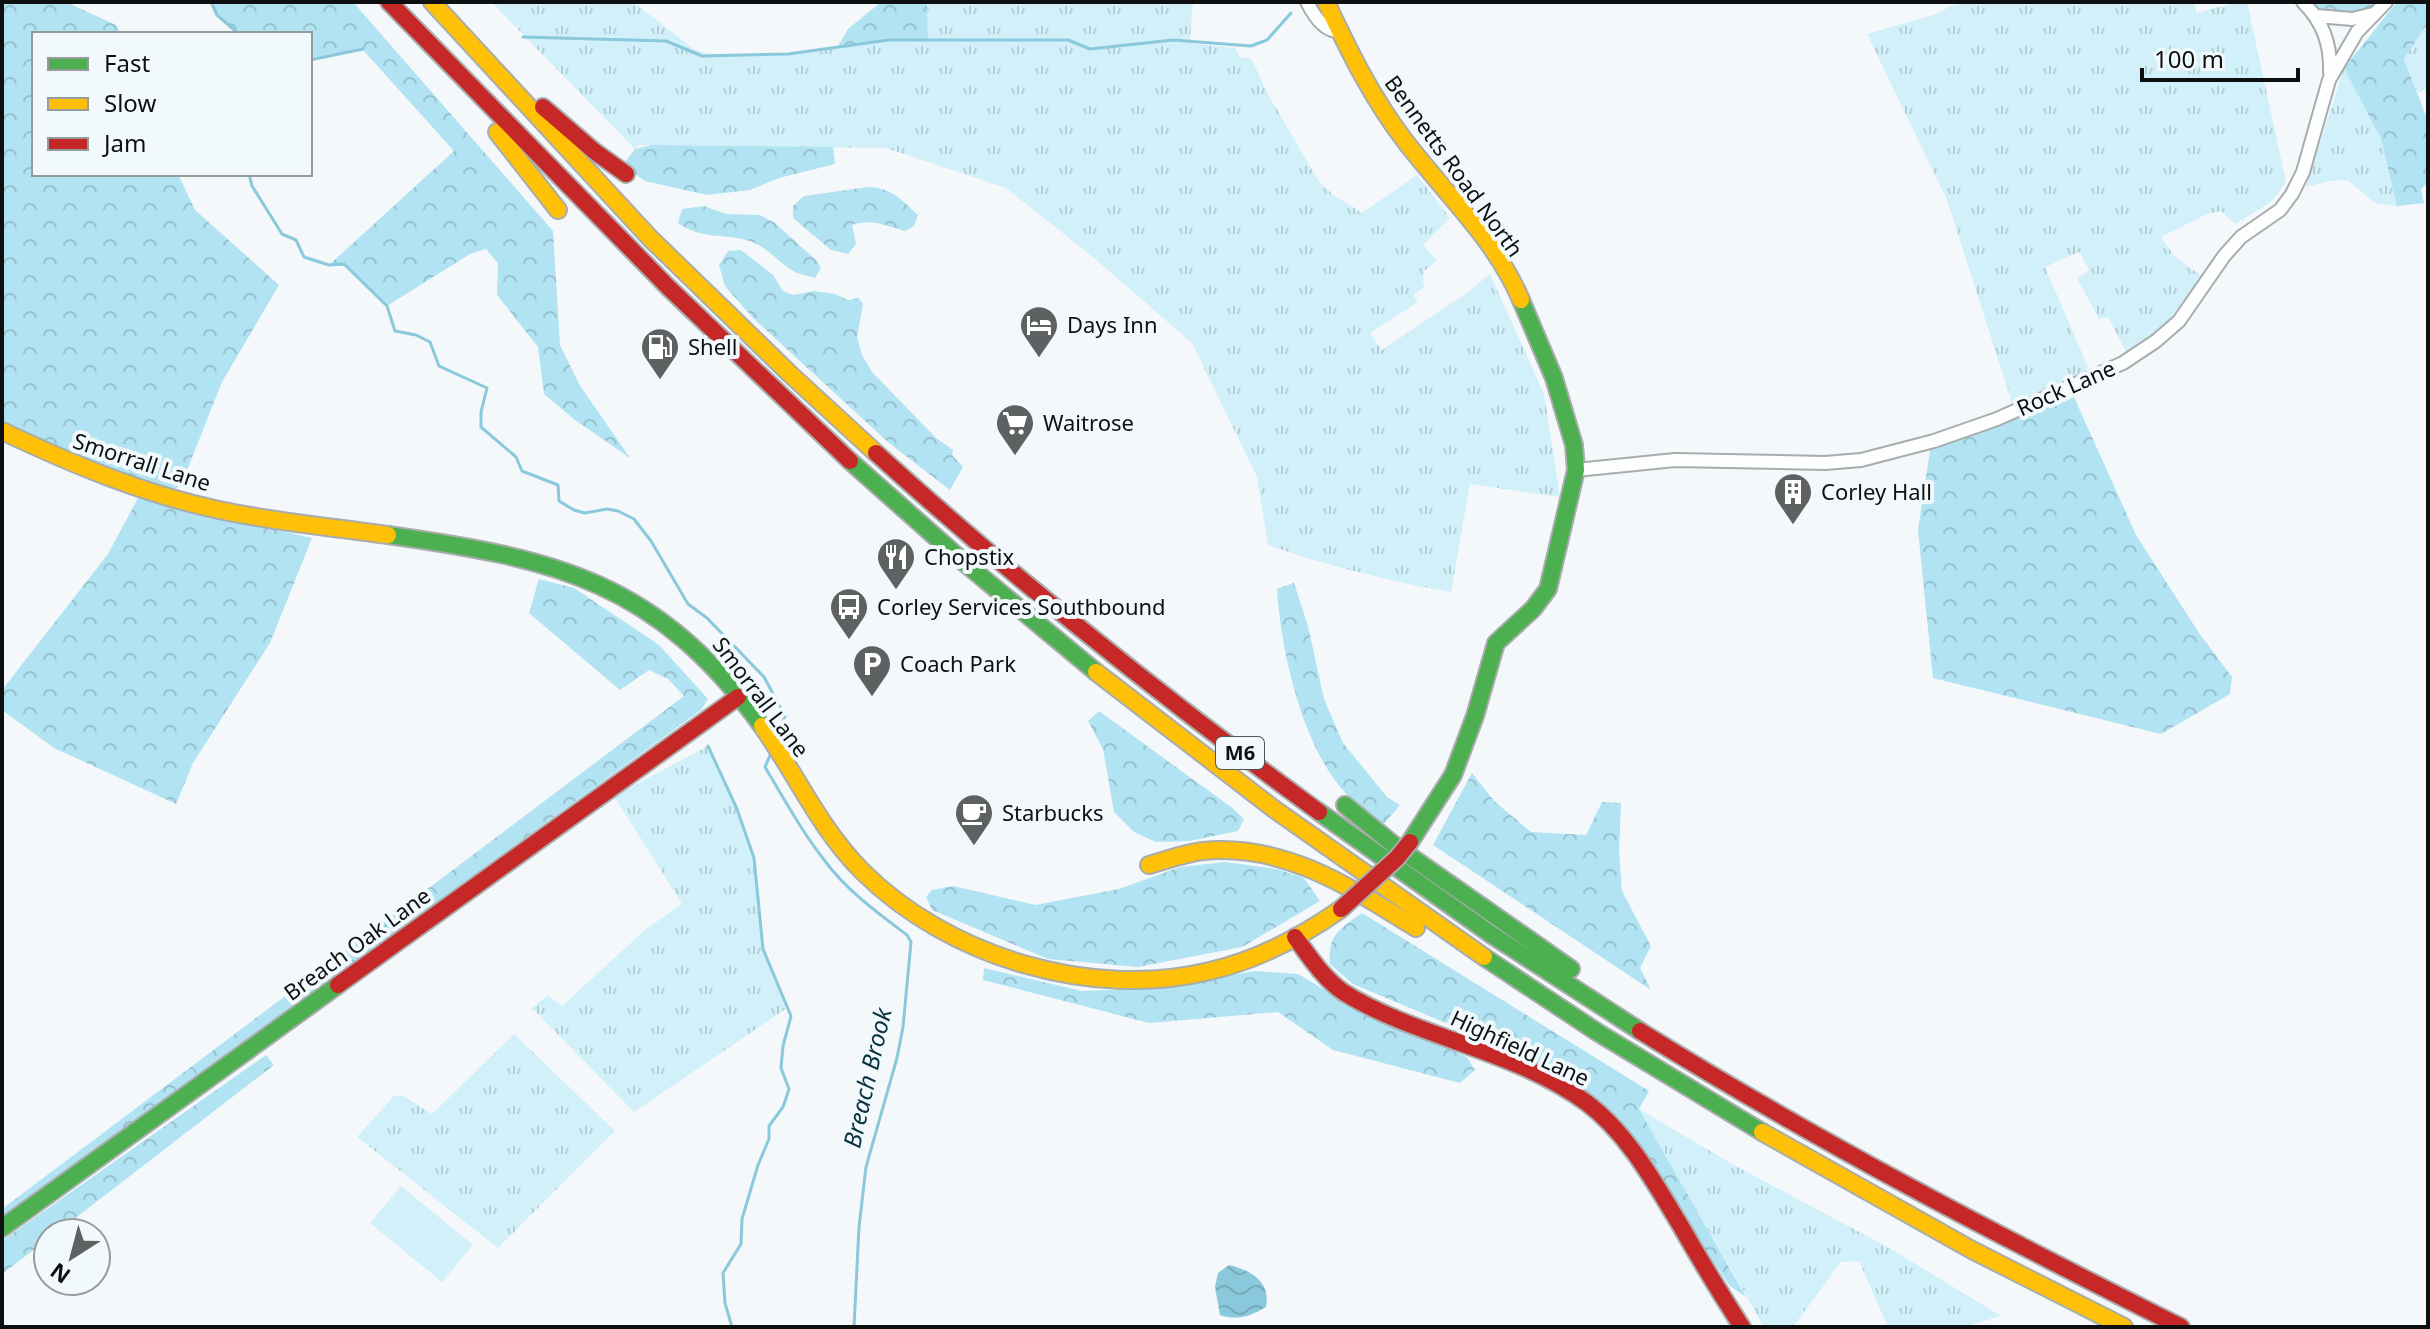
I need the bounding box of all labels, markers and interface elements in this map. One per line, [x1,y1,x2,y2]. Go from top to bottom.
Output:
legend [32,32,312,176]
scale bar [2142,32,2298,82]
text: 100 m [2154,42,2224,75]
text: Fast [104,46,150,79]
street label: Bennetts Road North [1379,69,1531,262]
text: Slow [104,86,156,119]
text: Jam [102,126,146,159]
hotel icon: Days Inn [1018,304,1060,359]
place label: Days Inn [1067,309,1158,339]
fuel station icon: Shell [639,326,681,381]
place label: Shell [688,331,737,361]
street label: Rock Lane [2012,352,2120,422]
supermarket icon: Waitrose [994,402,1036,457]
place label: Waitrose [1043,407,1134,437]
street label: Smorrall Lane [70,425,215,497]
building icon: Corley Hall [1772,471,1814,526]
place label: Corley Hall [1821,476,1932,506]
restaurant icon: Chopstix [875,536,917,591]
place label: Chopstix [924,541,1014,571]
bus stop icon: Corley Services Southbound [828,586,870,641]
place label: Corley Services Southbound [877,591,1166,621]
street label: Smorrall Lane [707,630,817,763]
parking icon: Coach Park [851,643,893,698]
place label: Coach Park [900,648,1016,678]
road number: M6 [1216,737,1264,769]
cafe icon: Starbucks [953,792,995,847]
place label: Starbucks [1002,797,1103,827]
street label: Breach Oak Lane [277,880,436,1007]
street label: Highfield Lane [1446,1002,1595,1092]
water label: Breach Brook [834,1003,899,1151]
north arrow [32,1217,112,1297]
text: N [44,1257,76,1291]

